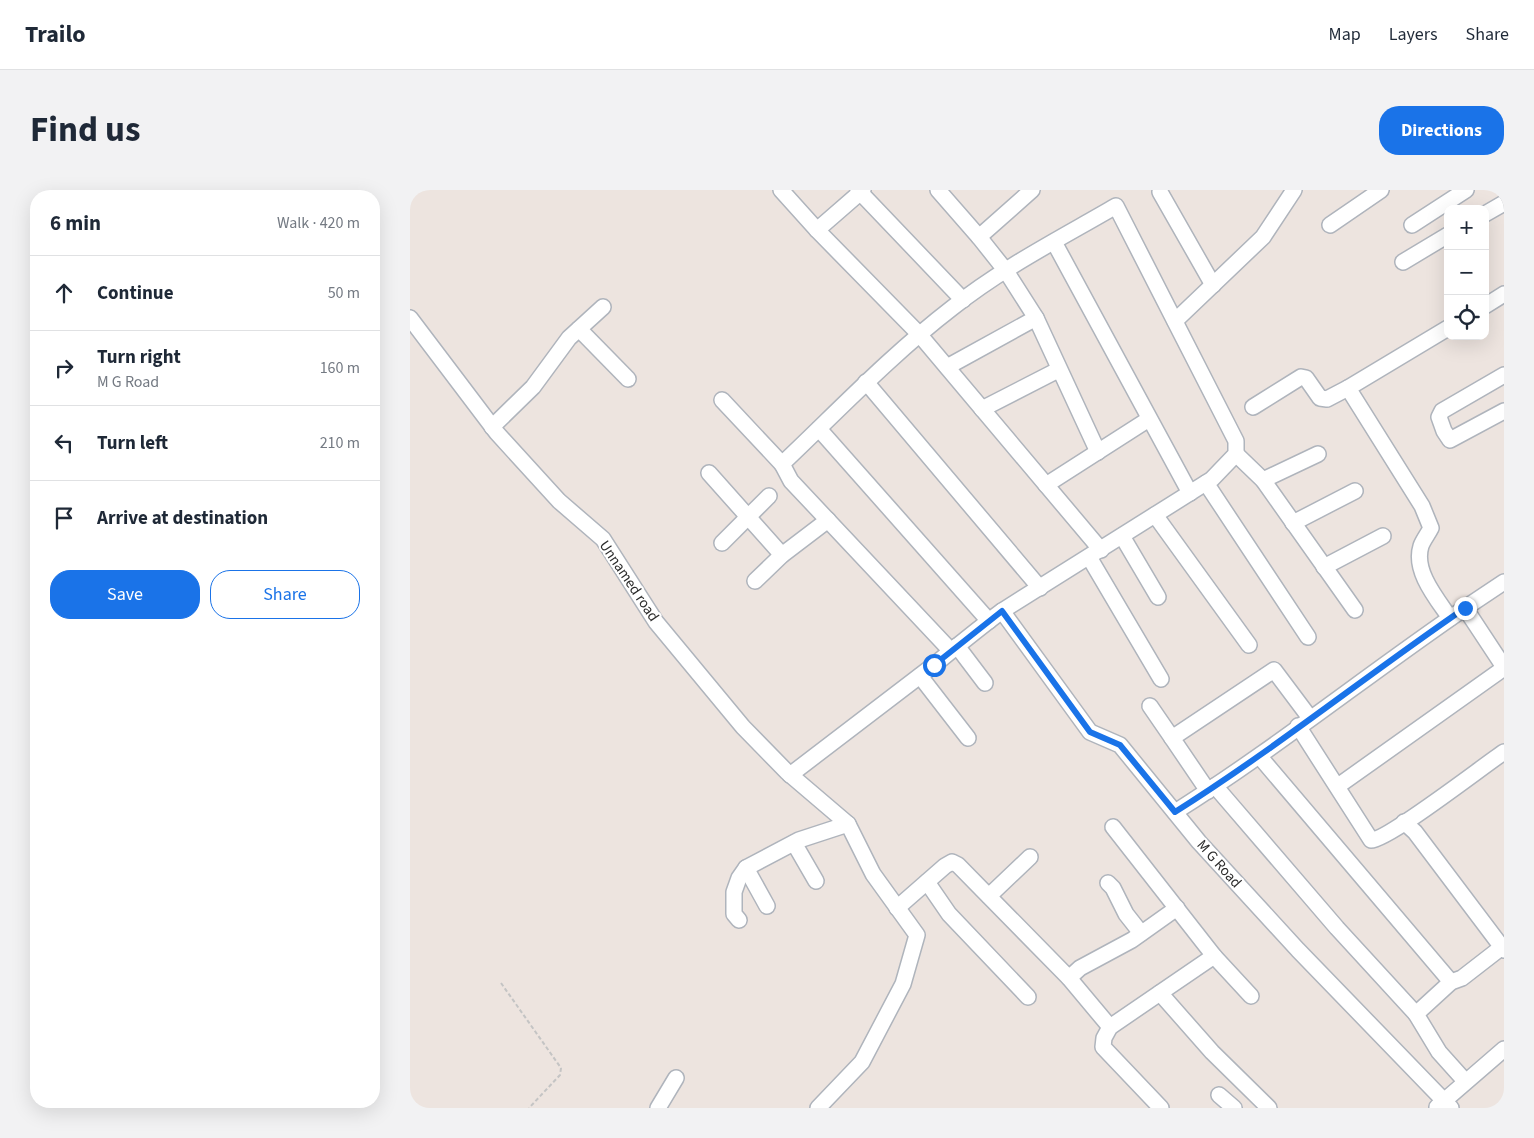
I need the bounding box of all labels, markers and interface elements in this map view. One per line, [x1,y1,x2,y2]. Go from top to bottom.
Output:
text: Trailo [25,17,86,52]
text: Map [1329,22,1361,47]
text: Layers [1389,22,1438,47]
text: Share [1466,22,1509,47]
text: Find us [30,105,140,155]
button: Directions [1379,106,1504,155]
map controls [1444,205,1489,340]
button: + [1444,205,1489,250]
text: 6 min [50,208,101,238]
text: Walk · 420 m [277,212,360,234]
button: − [1444,250,1489,295]
icon: ahead [50,279,78,307]
text: Continue [97,280,174,307]
text: 50 m [328,282,360,304]
button: locate [1444,295,1489,340]
text: Turn right [97,344,181,371]
icon: right [50,354,78,382]
text: 160 m [320,357,360,379]
text: M G Road [97,371,159,393]
icon: left [50,429,78,457]
text: Turn left [97,430,168,457]
text: 210 m [320,432,360,454]
icon: arrive [50,504,78,532]
text: Arrive at destination [97,505,268,532]
street label: Unnamed road [594,536,664,626]
button: Save [50,570,200,619]
button: Share [210,570,360,619]
route end [1454,597,1477,620]
route start [923,654,946,677]
street label: M G Road [1192,835,1246,893]

